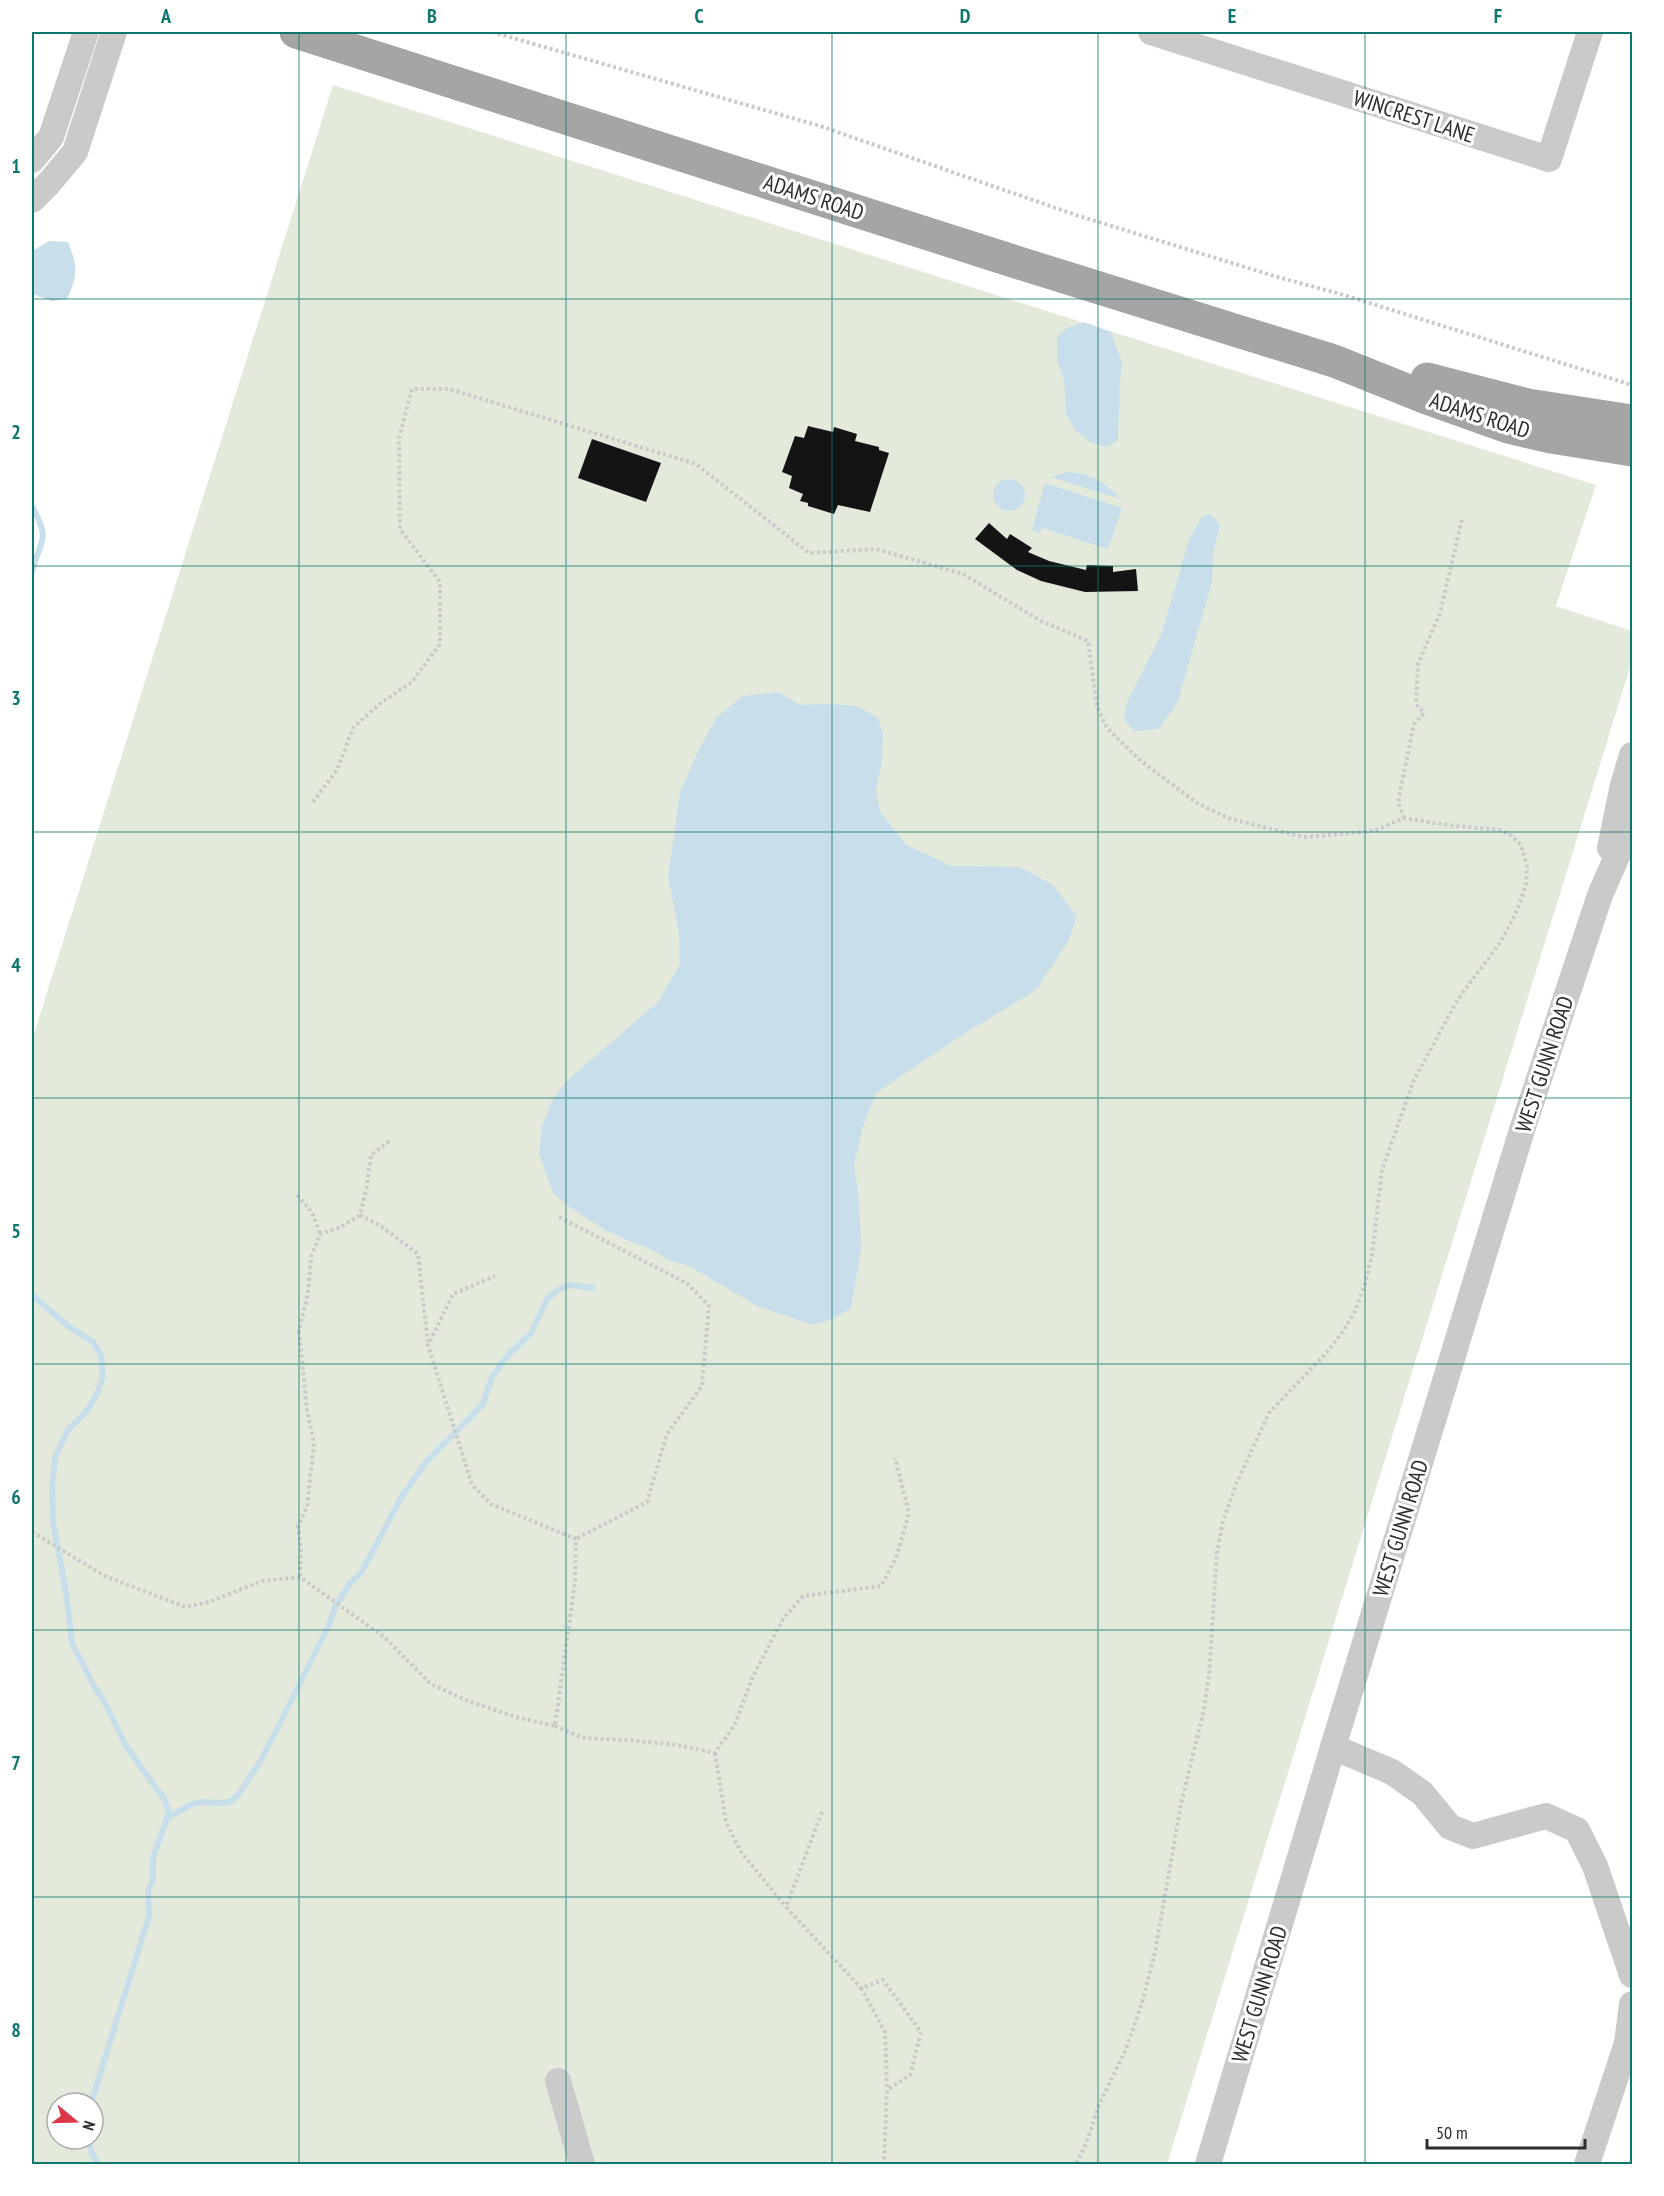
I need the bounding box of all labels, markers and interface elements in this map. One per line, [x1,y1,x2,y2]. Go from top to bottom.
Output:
text: A [160,3,172,29]
text: B [427,3,437,29]
text: C [694,3,704,29]
text: D [960,3,971,29]
text: E [1228,3,1236,29]
text: F [1494,3,1502,29]
street label: WINCREST LANE [1350,83,1478,149]
text: 1 [11,153,21,179]
street label: ADAMS ROAD [760,168,868,226]
street label: ADAMS ROAD [1426,386,1534,444]
text: 2 [11,419,21,445]
text: 3 [11,685,21,711]
text: 4 [11,952,21,978]
street label: WEST GUNN ROAD [1509,992,1579,1136]
text: 5 [11,1218,21,1244]
street label: WEST GUNN ROAD [1366,1456,1434,1600]
text: 6 [11,1484,21,1510]
text: 7 [11,1750,21,1776]
street label: WEST GUNN ROAD [1225,1922,1293,2066]
text: 8 [11,2017,21,2043]
north arrow [45,2091,105,2151]
scale bar [1427,2112,1584,2150]
text: N [78,2119,100,2133]
text: 50 m [1436,2121,1468,2144]

